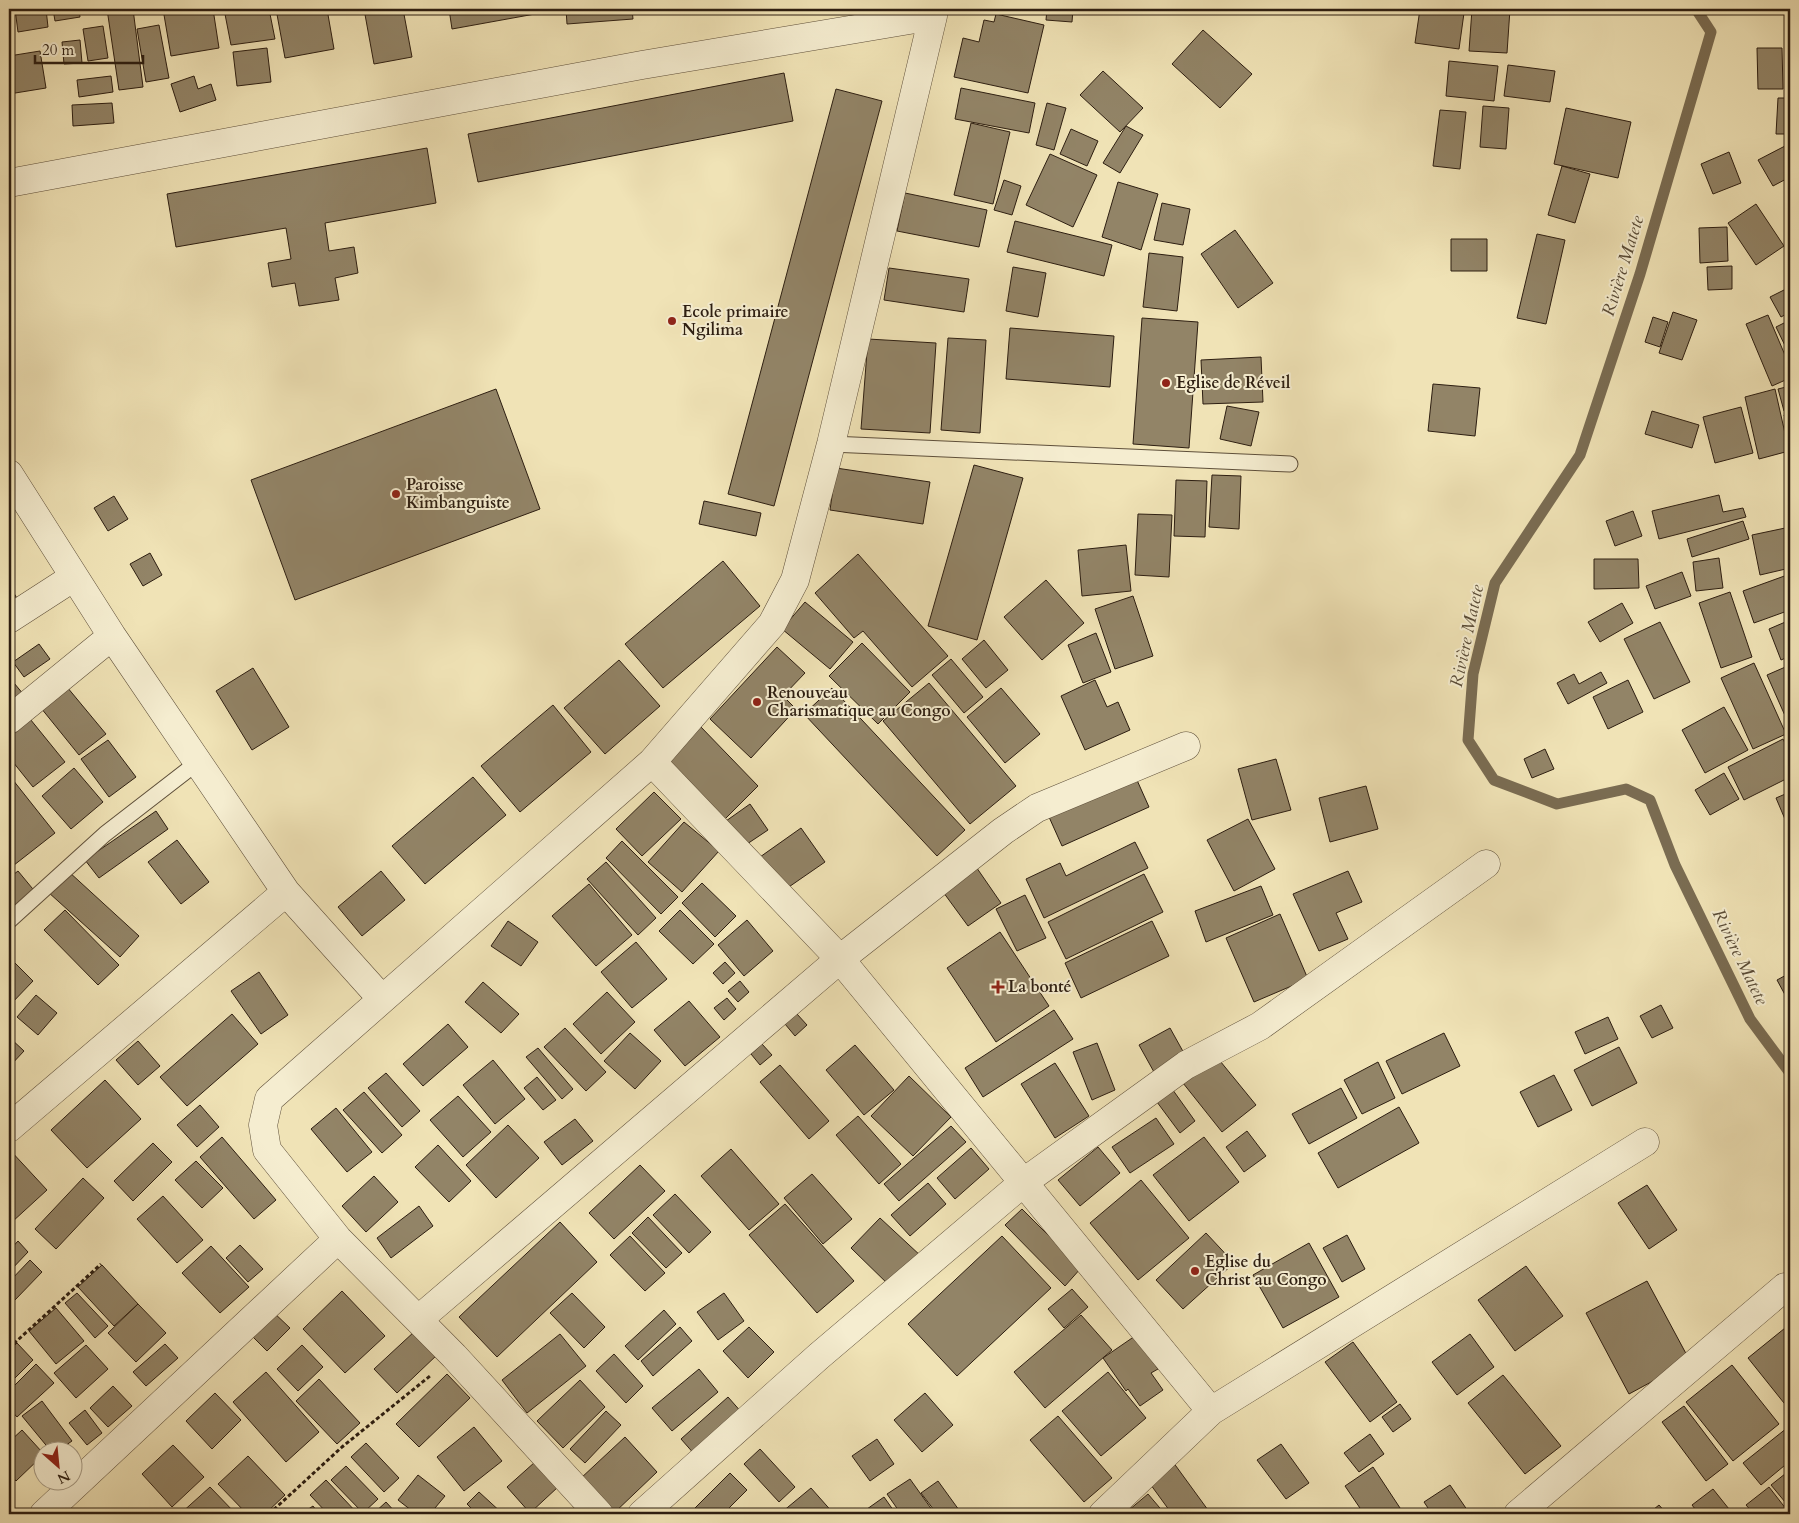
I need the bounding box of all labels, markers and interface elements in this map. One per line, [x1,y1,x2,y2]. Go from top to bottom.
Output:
scale bar [35,32,142,64]
text: 20 m [42,40,74,60]
water label: Rivière Matete [1596,212,1650,319]
place label: Ecole primaire Ngilima [682,301,789,341]
marker: Ecole primaire Ngilima [666,315,678,327]
place label: Eglise de Réveil [1176,372,1291,394]
marker: Eglise de Réveil [1160,377,1172,389]
place label: Paroisse Kimbanguiste [406,474,510,514]
marker: Paroisse Kimbanguiste [390,488,402,500]
water label: Rivière Matete [1444,581,1490,689]
place label: Renouveau Charismatique au Congo [767,682,951,722]
marker: Renouveau Charismatique au Congo [751,696,763,708]
water label: Rivière Matete [1706,905,1775,1010]
place label: La bonté [1008,976,1072,998]
marker: La bonté [992,981,1004,993]
place label: Eglise du Christ au Congo [1205,1251,1327,1291]
marker: Eglise du Christ au Congo [1189,1265,1201,1277]
north arrow [32,1440,82,1490]
text: N [54,1466,73,1488]

